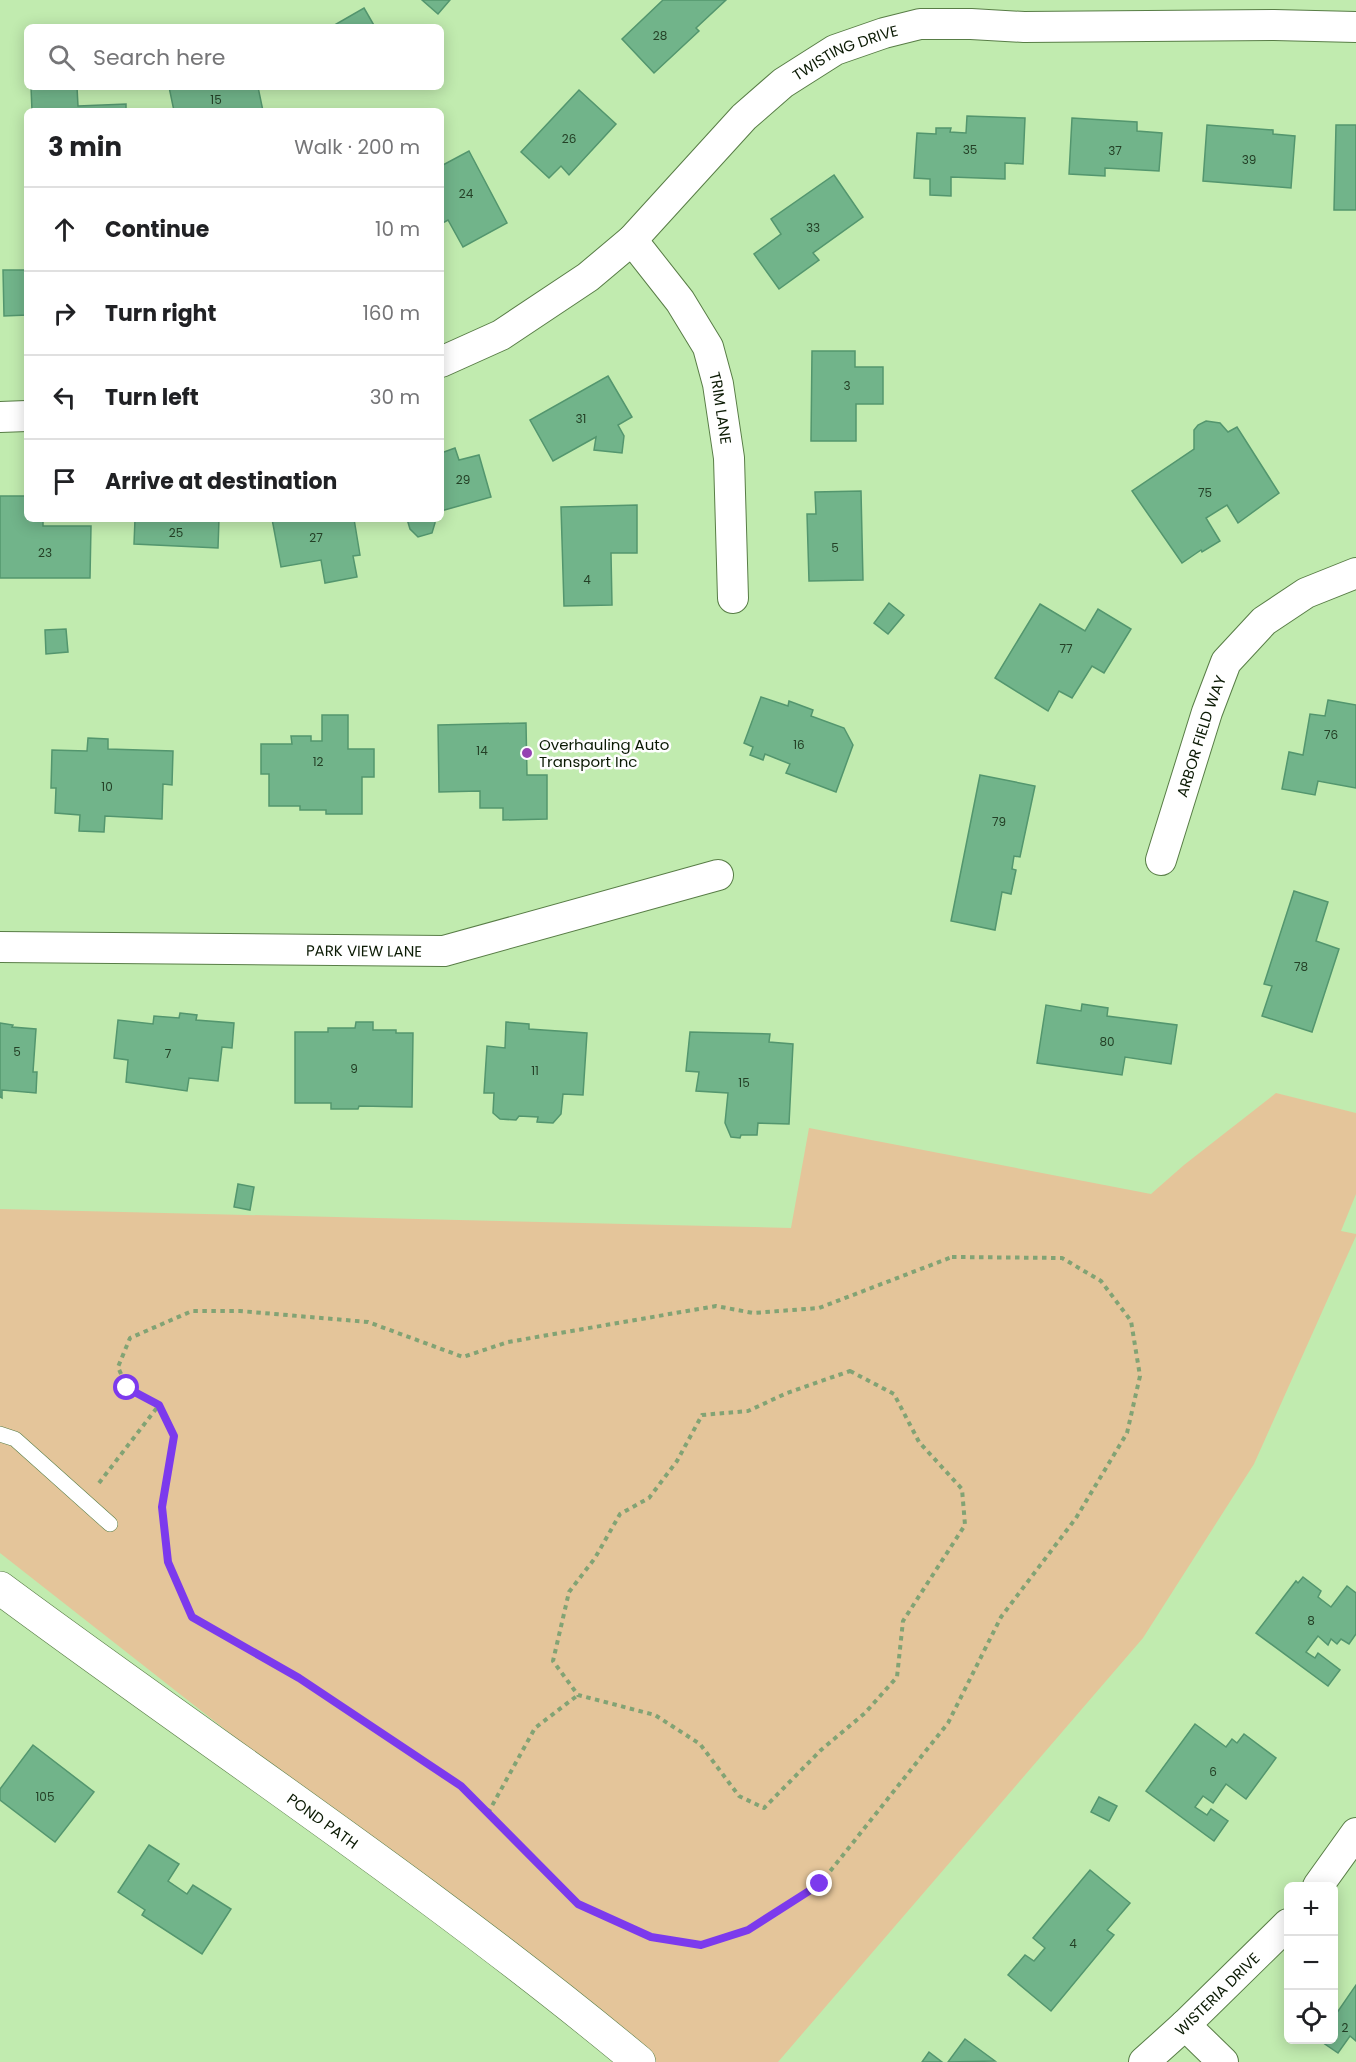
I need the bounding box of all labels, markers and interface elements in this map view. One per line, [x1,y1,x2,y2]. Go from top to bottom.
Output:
street label: TWISTING DRIVE [788,19,900,85]
search box [24,24,444,90]
house number: 28 [653,27,667,44]
icon: search [45,41,78,74]
text: Search here [93,42,226,73]
house number: 15 [210,91,222,108]
text: 3 min [48,129,122,165]
house number: 26 [562,130,576,147]
text: Walk · 200 m [294,133,420,161]
house number: 35 [963,141,977,158]
house number: 37 [1108,142,1122,159]
house number: 39 [1242,151,1256,168]
house number: 24 [459,185,474,202]
icon: ahead [48,213,81,246]
text: Continue [105,214,209,245]
text: 10 m [375,215,420,243]
house number: 33 [806,219,820,236]
icon: right [48,297,81,330]
text: Turn right [105,298,216,329]
text: 160 m [362,299,420,327]
street label: TRIM LANE [705,370,737,445]
house number: 3 [843,377,851,394]
icon: left [48,381,81,414]
text: Turn left [105,382,199,413]
text: 30 m [370,383,420,411]
house number: 31 [576,410,586,427]
icon: arrive [48,465,81,498]
text: Arrive at destination [105,466,337,497]
house number: 29 [456,471,470,488]
house number: 75 [1198,484,1212,501]
house number: 25 [169,524,183,541]
house number: 27 [309,529,323,546]
house number: 5 [831,539,839,556]
house number: 23 [38,544,52,561]
house number: 4 [583,571,591,588]
house number: 77 [1059,640,1073,657]
street label: ARBOR FIELD WAY [1171,672,1231,800]
house number: 76 [1324,726,1338,743]
place label: Overhauling Auto Transport Inc [539,734,669,772]
house number: 16 [793,736,805,753]
house number: 14 [476,742,488,759]
marker: Overhauling Auto Transport Inc [520,746,534,760]
house number: 12 [313,753,323,770]
house number: 10 [101,778,113,795]
house number: 79 [992,813,1006,830]
street label: PARK VIEW LANE [306,939,422,961]
house number: 78 [1294,958,1308,975]
house number: 80 [1099,1033,1115,1050]
house number: 5 [13,1043,21,1060]
house number: 7 [165,1045,172,1062]
house number: 9 [350,1060,358,1077]
house number: 11 [531,1062,539,1079]
house number: 15 [738,1074,750,1091]
route start [113,1374,139,1400]
house number: 8 [1307,1612,1315,1629]
house number: 6 [1209,1763,1217,1780]
house number: 105 [36,1788,54,1805]
street label: POND PATH [283,1788,363,1853]
route end [806,1870,832,1896]
map controls [1284,1882,1338,2044]
button: + [1284,1882,1338,1936]
house number: 4 [1069,1935,1077,1952]
button: − [1284,1936,1338,1990]
street label: WISTERIA DRIVE [1170,1947,1264,2040]
button: locate [1284,1990,1338,2044]
house number: 2 [1342,2019,1349,2036]

